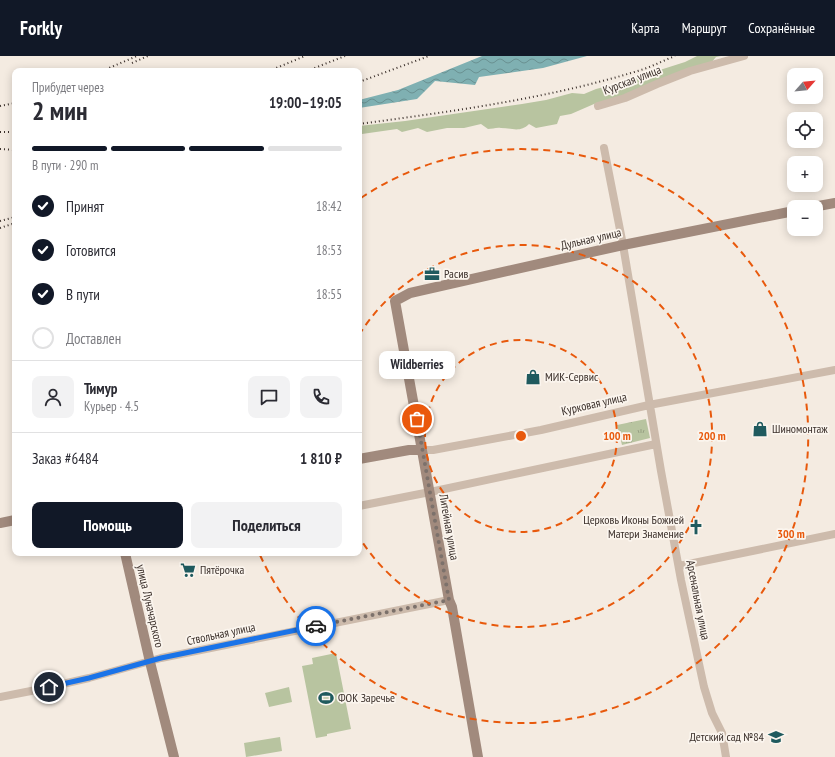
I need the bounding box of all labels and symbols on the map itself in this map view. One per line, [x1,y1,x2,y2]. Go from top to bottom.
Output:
street label: Курская улица [601,62,663,97]
north arrow [787,68,823,104]
street label: Дульная улица [559,224,623,253]
office icon: Расив [423,265,441,283]
place label: Расив [444,266,468,281]
callout: Wildberries [379,351,455,379]
shop icon: МИК-Сервис [524,368,542,386]
place label: МИК-Сервис [545,369,599,384]
street label: Курковая улица [560,389,628,418]
pin [400,402,434,436]
shop icon: Шиномонтаж [751,420,769,438]
place label: Шиномонтаж [772,421,828,436]
text: 100 m [603,428,631,443]
text: 200 m [698,428,726,443]
centre of rings [514,429,528,443]
street label: Литейная улица [436,492,463,561]
place label: Церковь Иконы Божией Матери Знамение [583,512,684,541]
church icon: Церковь Иконы Божией Матери Знамение [687,518,705,536]
text: 300 m [777,526,805,541]
street label: Арсенальная улица [683,559,714,641]
supermarket icon: Пятёрочка [179,561,197,579]
place label: Пятёрочка [200,562,244,577]
street label: улица Луначарского [134,563,167,649]
courier [296,606,336,646]
street label: Ствольная улица [185,619,257,648]
pin [32,670,66,704]
sports icon: ФОК Заречье [317,689,335,707]
place label: ФОК Заречье [338,690,395,705]
school or university icon: Детский сад №84 [767,728,785,746]
place label: Детский сад №84 [689,729,765,744]

